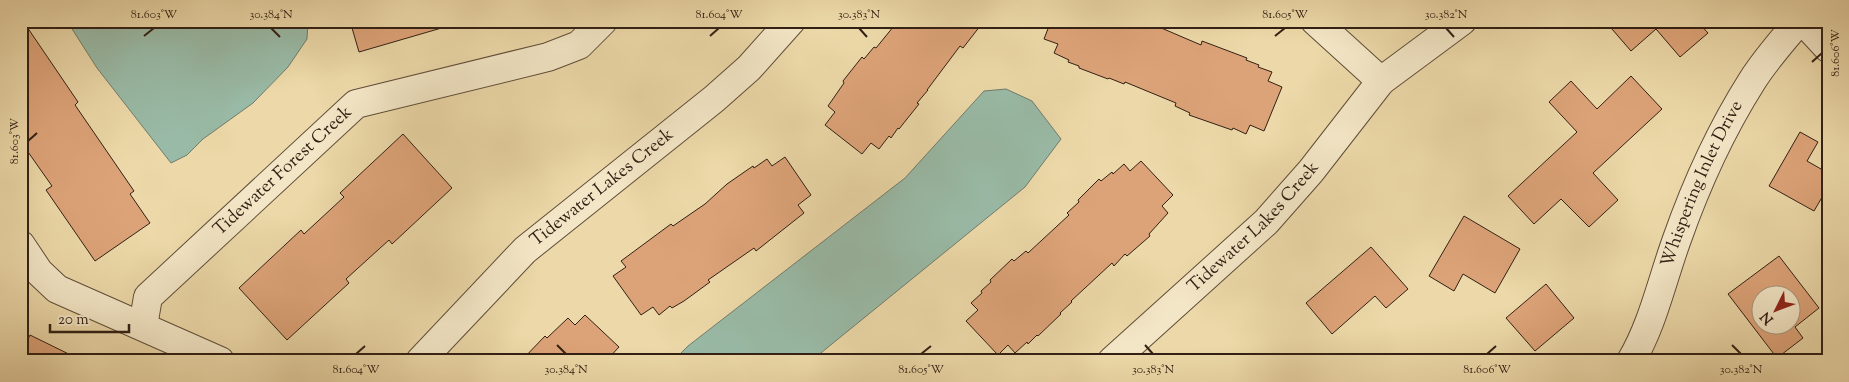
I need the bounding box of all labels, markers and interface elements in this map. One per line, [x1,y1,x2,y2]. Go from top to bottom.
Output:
text: 81.603°W [131,6,178,24]
text: 30.384°N [249,6,293,24]
text: 81.604°W [696,6,743,24]
text: 30.383°N [838,6,880,24]
text: 81.605°W [1262,6,1309,24]
text: 30.382°N [1425,6,1468,24]
text: 81.606°W [1827,29,1845,77]
street label: Whispering Inlet Drive [1655,96,1750,271]
street label: Tidewater Forest Creek [208,100,359,243]
text: 81.603°W [6,117,24,164]
street label: Tidewater Lakes Creek [525,123,680,254]
street label: Tidewater Lakes Creek [1182,156,1326,299]
north arrow [1752,284,1802,334]
scale bar [50,302,129,334]
text: N [1757,307,1779,328]
text: 20 m [58,310,89,331]
text: 81.604°W [333,361,380,379]
text: 30.384°N [544,361,588,379]
text: 81.605°W [898,361,945,379]
text: 30.383°N [1132,361,1174,379]
text: 81.606°W [1463,361,1511,379]
text: 30.382°N [1720,361,1763,379]

